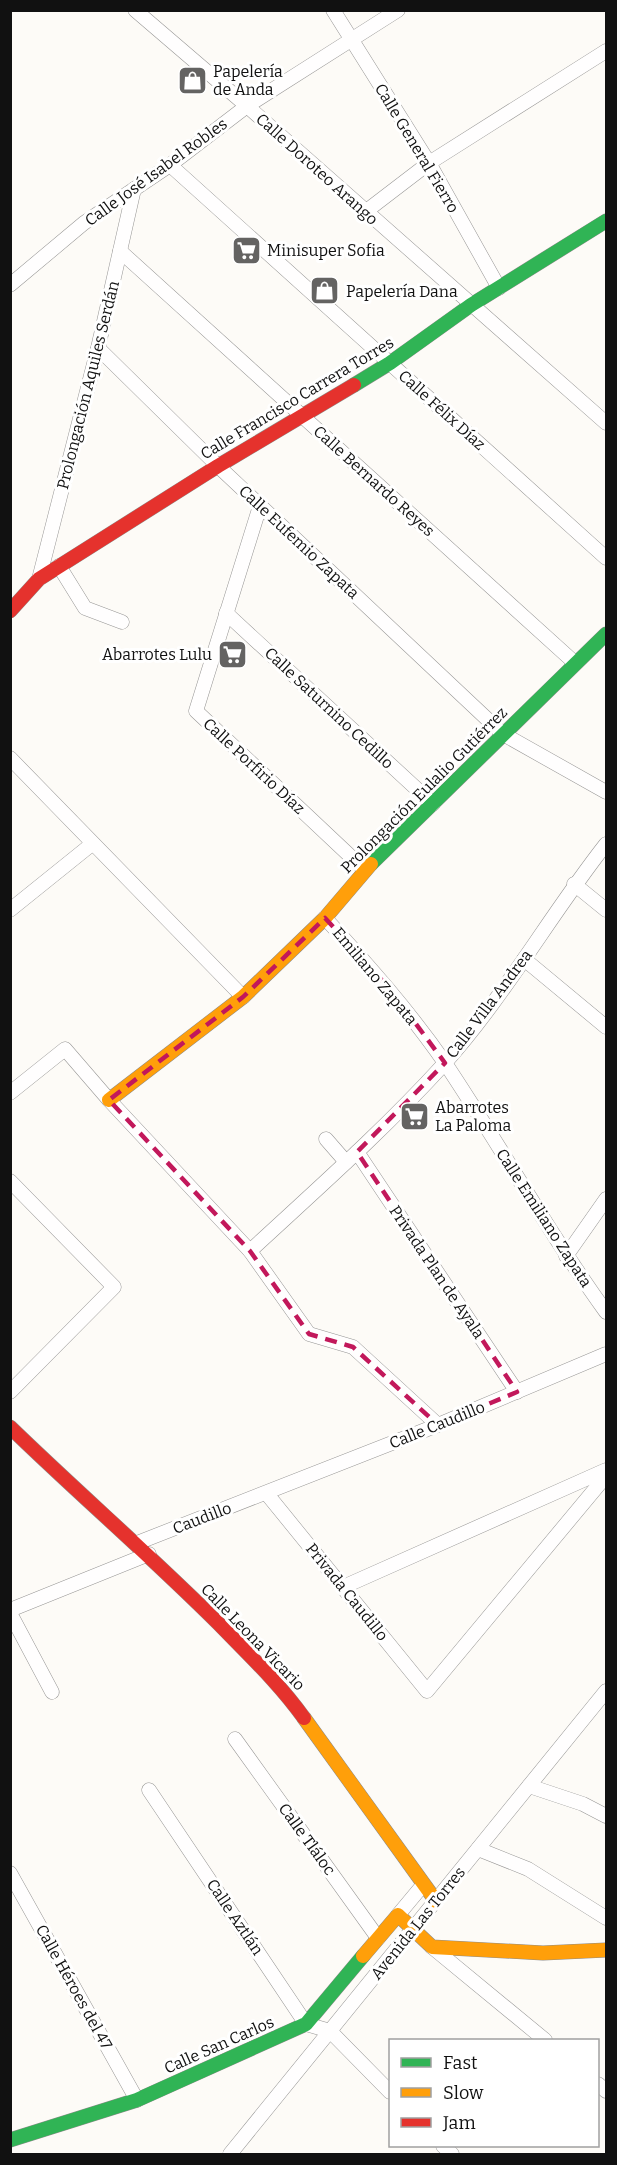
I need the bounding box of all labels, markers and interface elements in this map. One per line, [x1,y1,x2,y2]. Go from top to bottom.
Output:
place label: Papelería de Anda [213,62,283,99]
shop icon: Papelería de Anda [176,64,208,96]
street label: Calle General Fierro [371,80,463,216]
street label: Calle Doroteo Arango [252,109,382,229]
street label: Calle José Isabel Robles [81,114,231,230]
supermarket icon: Minisuper Sofia [230,234,262,266]
place label: Minisuper Sofia [267,241,385,260]
shop icon: Papelería Dana [309,275,341,307]
street label: Prolongación Aquiles Serdán [53,279,123,491]
place label: Papelería Dana [346,282,458,301]
street label: Calle Francisco Carrera Torres [197,333,397,463]
street label: Calle Félix Díaz [395,366,490,454]
street label: Calle Bernardo Reyes [310,422,438,540]
street label: Calle Eufemio Zapata [235,481,363,603]
supermarket icon: Abarrotes Lulu [217,638,249,670]
street label: Calle Saturnino Cedillo [261,643,397,773]
place label: Abarrotes Lulu [102,645,212,664]
street label: Prolongación Eulalio Gutiérrez [337,703,511,877]
street label: Calle Porfirio Díaz [199,714,309,818]
street label: Emiliano Zapata [329,923,421,1029]
street label: Calle Villa Andrea [442,946,536,1062]
place label: Abarrotes La Paloma [435,1098,512,1135]
supermarket icon: Abarrotes La Paloma [398,1100,430,1132]
street label: Calle Emiliano Zapata [492,1145,596,1291]
street label: Privada Plan de Ayala [385,1202,489,1342]
street label: Calle Caudillo [387,1397,487,1453]
street label: Caudillo [170,1498,234,1538]
street label: Privada Caudillo [302,1539,392,1645]
street label: Calle Leona Vicario [197,1580,309,1694]
street label: Calle Tláloc [275,1799,339,1879]
street label: Avenida Las Torres [367,1863,469,1983]
street label: Calle Aztlán [203,1875,267,1959]
street label: Calle Héroes del 47 [32,1921,116,2053]
street label: Calle San Carlos [161,2012,277,2078]
legend [389,2039,599,2147]
text: Fast [443,2052,478,2074]
text: Slow [443,2082,484,2104]
text: Jam [442,2112,476,2134]

